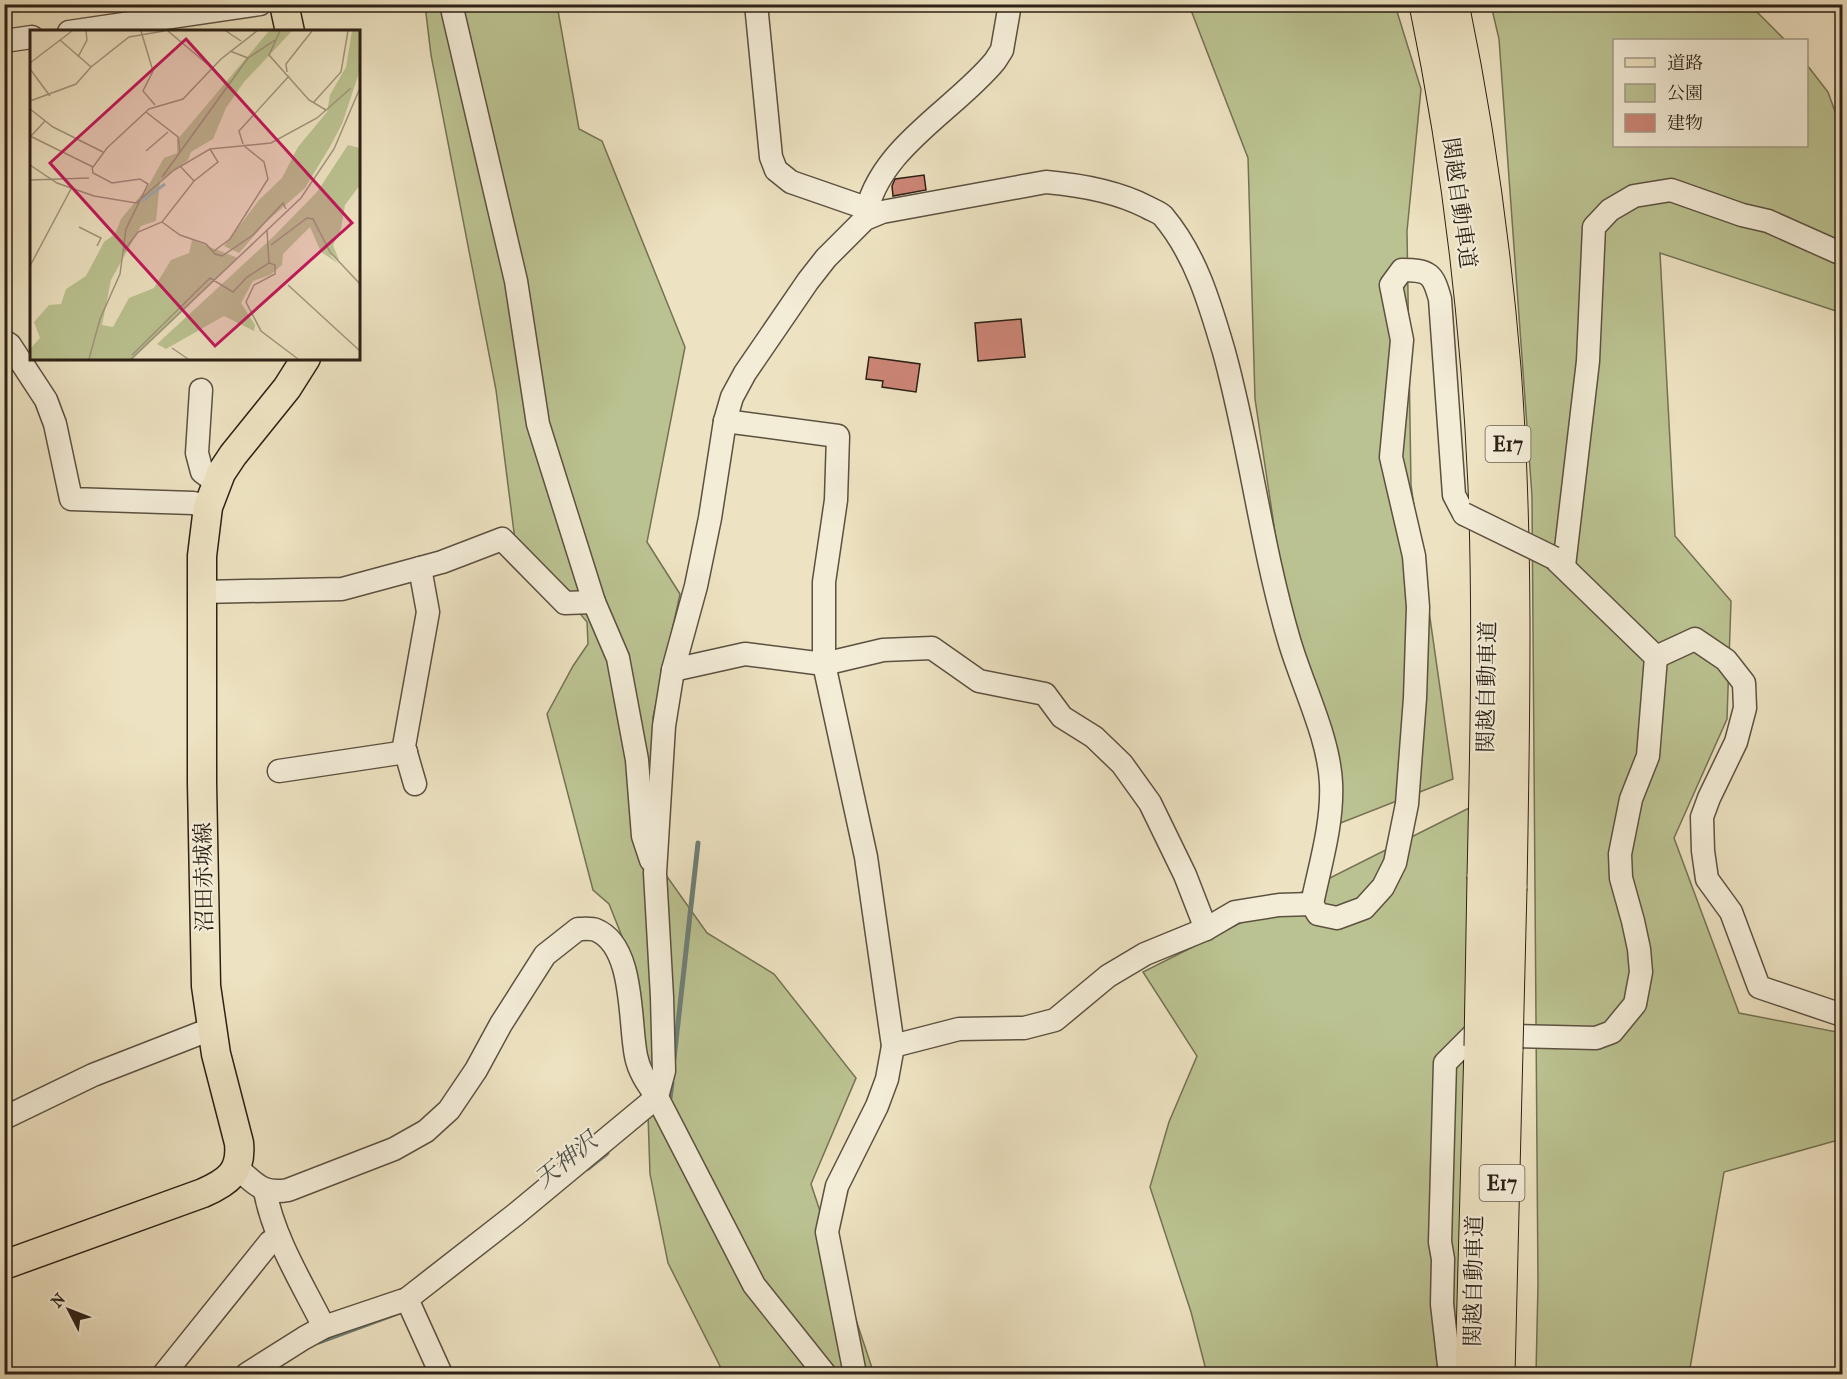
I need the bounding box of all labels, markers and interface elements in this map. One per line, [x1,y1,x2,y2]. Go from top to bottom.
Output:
inset map [30,30,360,360]
legend [1613,39,1808,147]
text: 道路 [1667,53,1703,74]
text: 公園 [1667,83,1703,104]
text: 建物 [1667,113,1703,134]
street label: 関越自動車道 [1437,136,1481,270]
road number: E17 [1486,426,1530,462]
street label: 関越自動車道 [1473,621,1501,753]
street label: 沼田赤城線 [190,822,218,932]
water label: 天神沢 [529,1125,605,1194]
road number: E17 [1480,1165,1524,1201]
street label: 関越自動車道 [1460,1215,1488,1347]
north arrow [39,1280,99,1340]
text: N [47,1289,70,1311]

